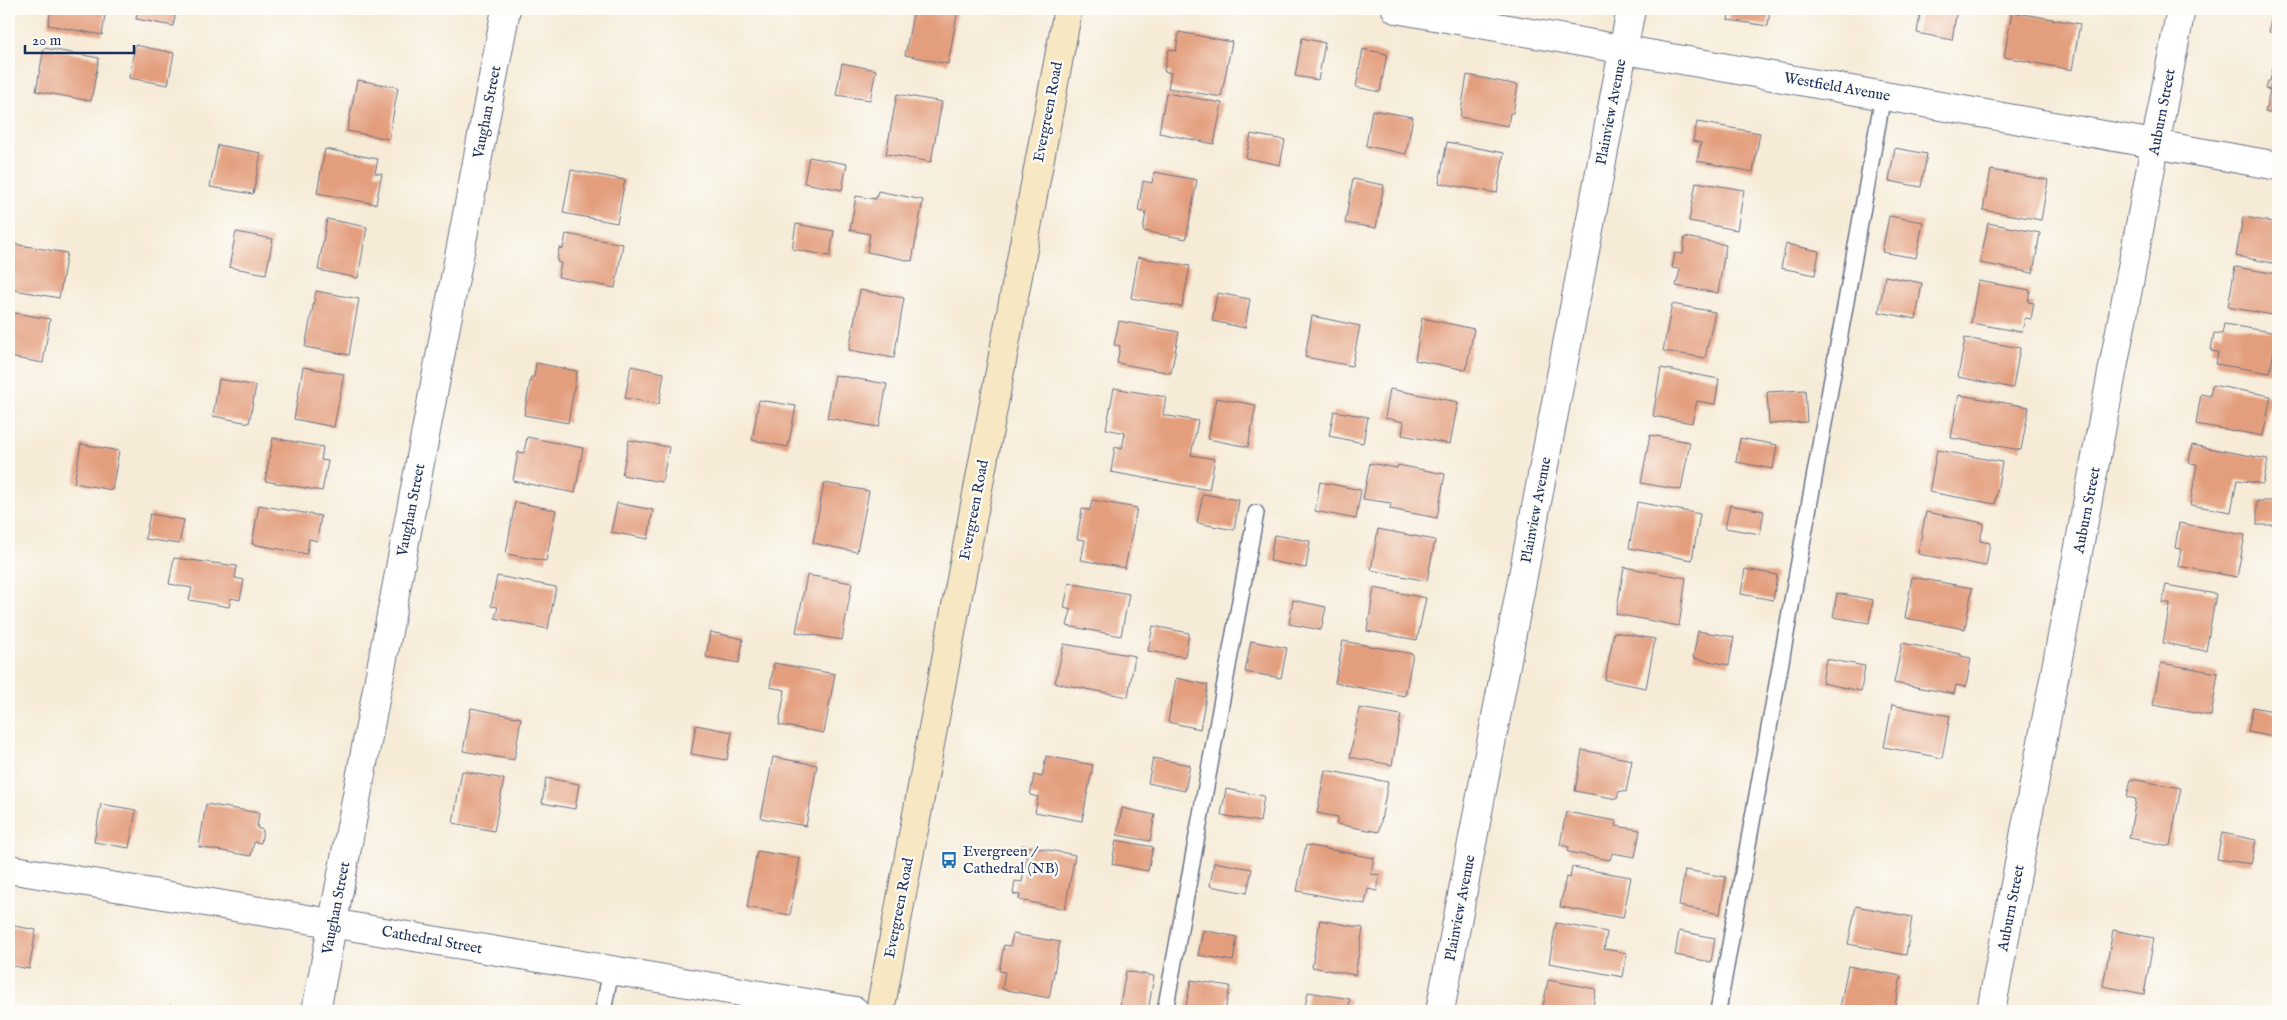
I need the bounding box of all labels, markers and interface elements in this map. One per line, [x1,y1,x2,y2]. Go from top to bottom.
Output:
scale bar [25,22,134,54]
text: 20 m [32,31,62,50]
street label: Plainview Avenue [1591,57,1631,167]
street label: Evergreen Road [1029,59,1067,164]
street label: Vaughan Street [468,64,505,161]
street label: Auburn Street [2144,67,2180,158]
street label: Westfield Avenue [1782,68,1892,106]
street label: Plainview Avenue [1516,455,1556,565]
street label: Evergreen Road [955,457,993,562]
street label: Vaughan Street [392,462,429,559]
street label: Auburn Street [2069,465,2105,556]
place label: Evergreen / Cathedral (NB) [963,842,1059,878]
bus stop icon: Evergreen / Cathedral (NB) [939,850,959,870]
street label: Plainview Avenue [1440,853,1480,963]
street label: Evergreen Road [880,855,918,960]
street label: Vaughan Street [317,860,354,957]
street label: Auburn Street [1993,863,2029,954]
street label: Cathedral Street [380,922,484,958]

